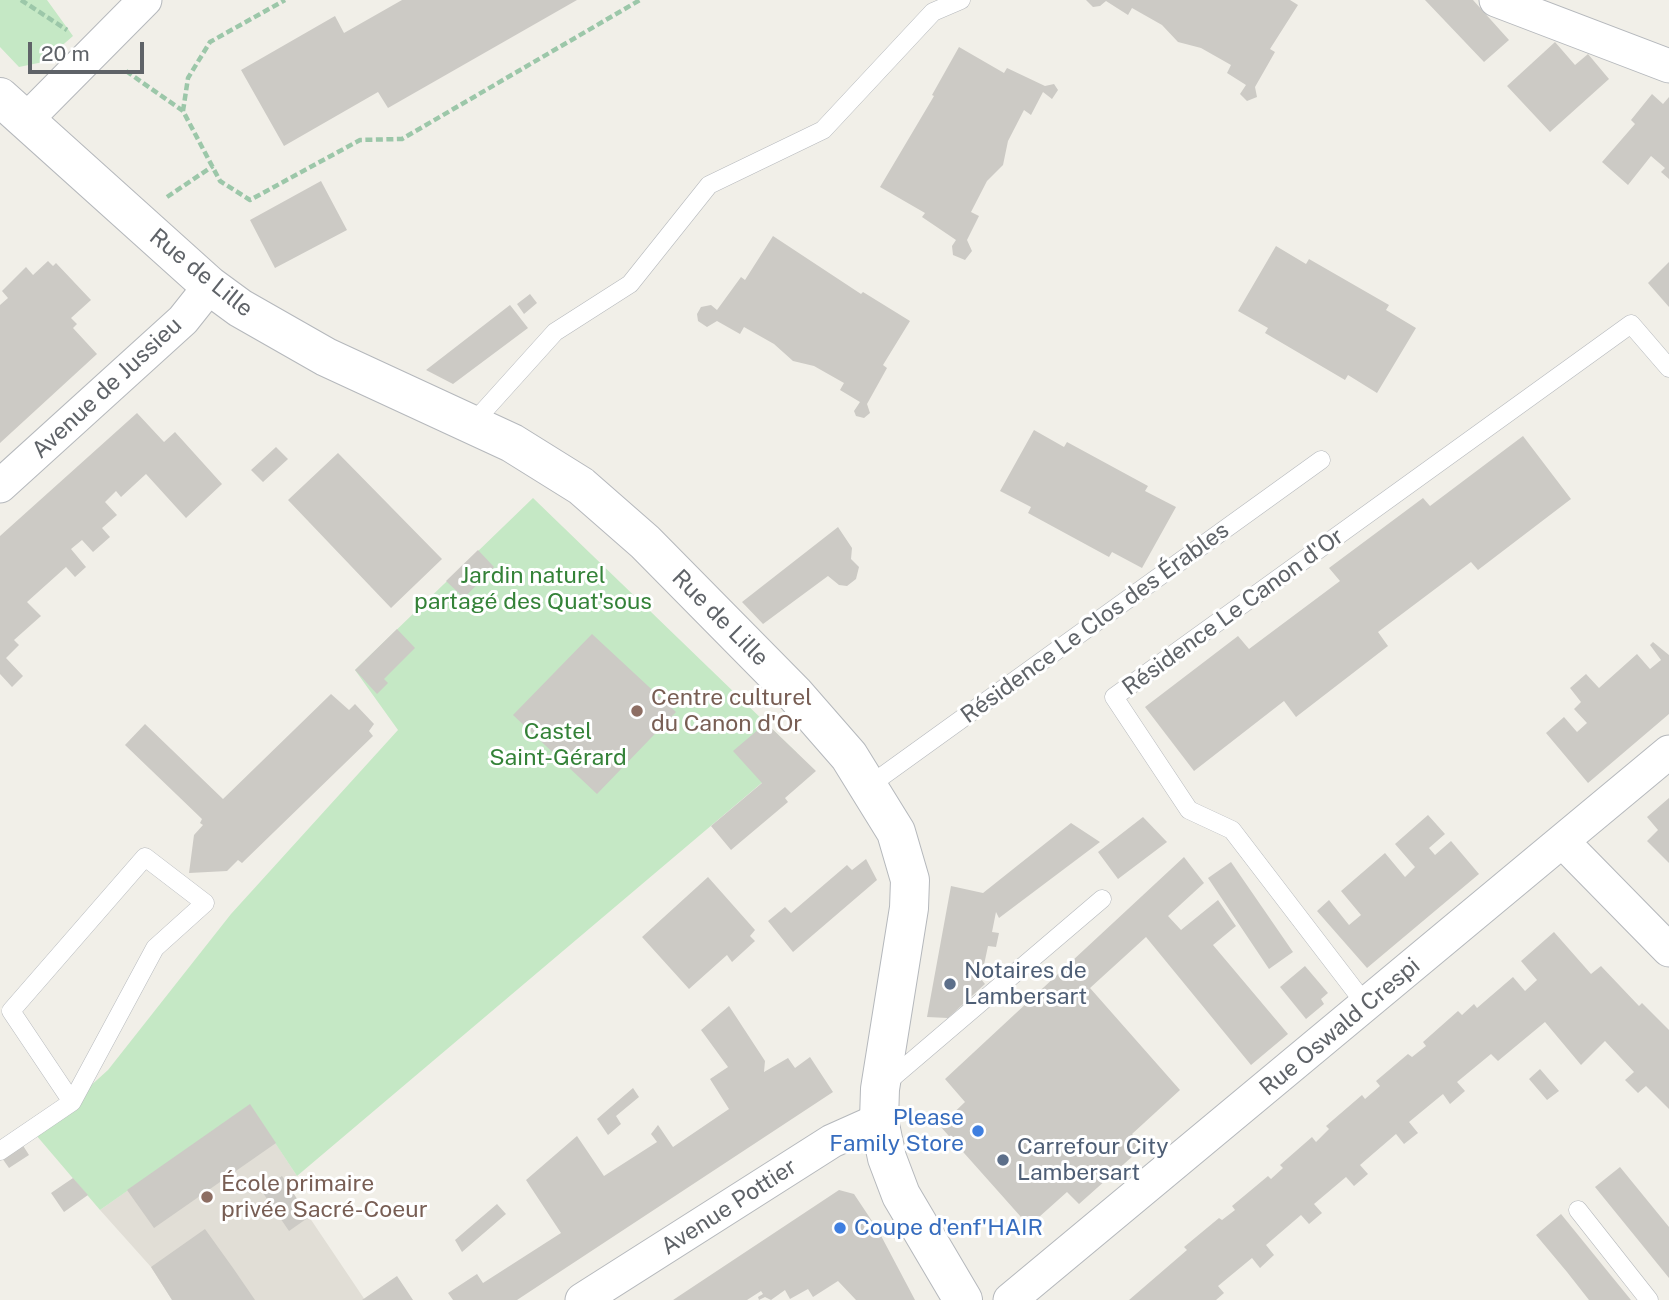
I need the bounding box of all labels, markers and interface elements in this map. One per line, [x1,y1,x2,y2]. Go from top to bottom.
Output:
scale bar [32,28,147,72]
text: 20 m [41,41,90,66]
street label: Rue de Lille [144,223,258,323]
street label: Avenue de Jussieu [26,312,188,464]
street label: Résidence Le Clos des Érables [956,517,1234,729]
street label: Résidence Le Canon d'Or [1117,523,1349,701]
park label: Jardin naturel partagé des Quat'sous [414,562,652,616]
street label: Rue de Lille [666,564,774,672]
place label: Centre culturel du Canon d'Or [651,684,812,738]
marker: Centre culturel du Canon d'Or [629,703,645,719]
park label: Castel Saint-Gérard [489,718,627,772]
street label: Rue Oswald Crespi [1254,952,1426,1102]
place label: Notaires de Lambersart [964,957,1087,1011]
marker: Notaires de Lambersart [942,976,958,992]
place label: Please Family Store [829,1104,964,1158]
marker: Please Family Store [970,1123,986,1139]
place label: Carrefour City Lambersart [1017,1133,1169,1187]
marker: Carrefour City Lambersart [995,1152,1011,1168]
street label: Avenue Pottier [656,1153,802,1261]
place label: École primaire privée Sacré-Coeur [221,1170,428,1224]
marker: École primaire privée Sacré-Coeur [199,1189,215,1205]
place label: Coupe d'enf'HAIR [854,1214,1043,1242]
marker: Coupe d'enf'HAIR [832,1220,848,1236]

